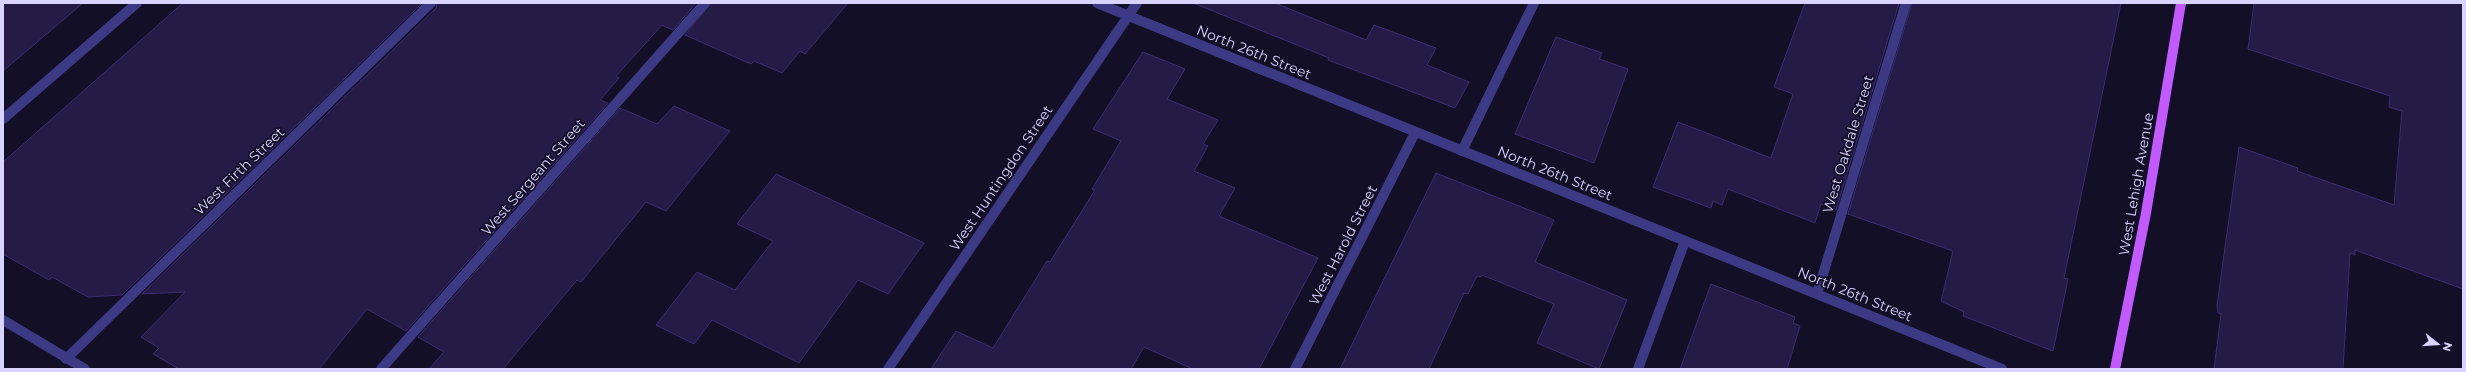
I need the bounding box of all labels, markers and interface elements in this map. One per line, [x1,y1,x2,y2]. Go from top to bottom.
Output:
street label: North 26th Street [1194,21,1314,83]
street label: West Oakdale Street [1818,72,1878,215]
street label: West Huntingdon Street [945,101,1057,254]
street label: West Lehigh Avenue [2115,111,2157,257]
street label: West Sergeant Street [477,115,589,239]
street label: West Firth Street [190,123,288,219]
street label: North 26th Street [1495,142,1615,204]
street label: West Harold Street [1305,182,1381,308]
street label: North 26th Street [1795,263,1915,325]
north arrow [2418,324,2458,364]
text: N [2440,341,2456,353]

